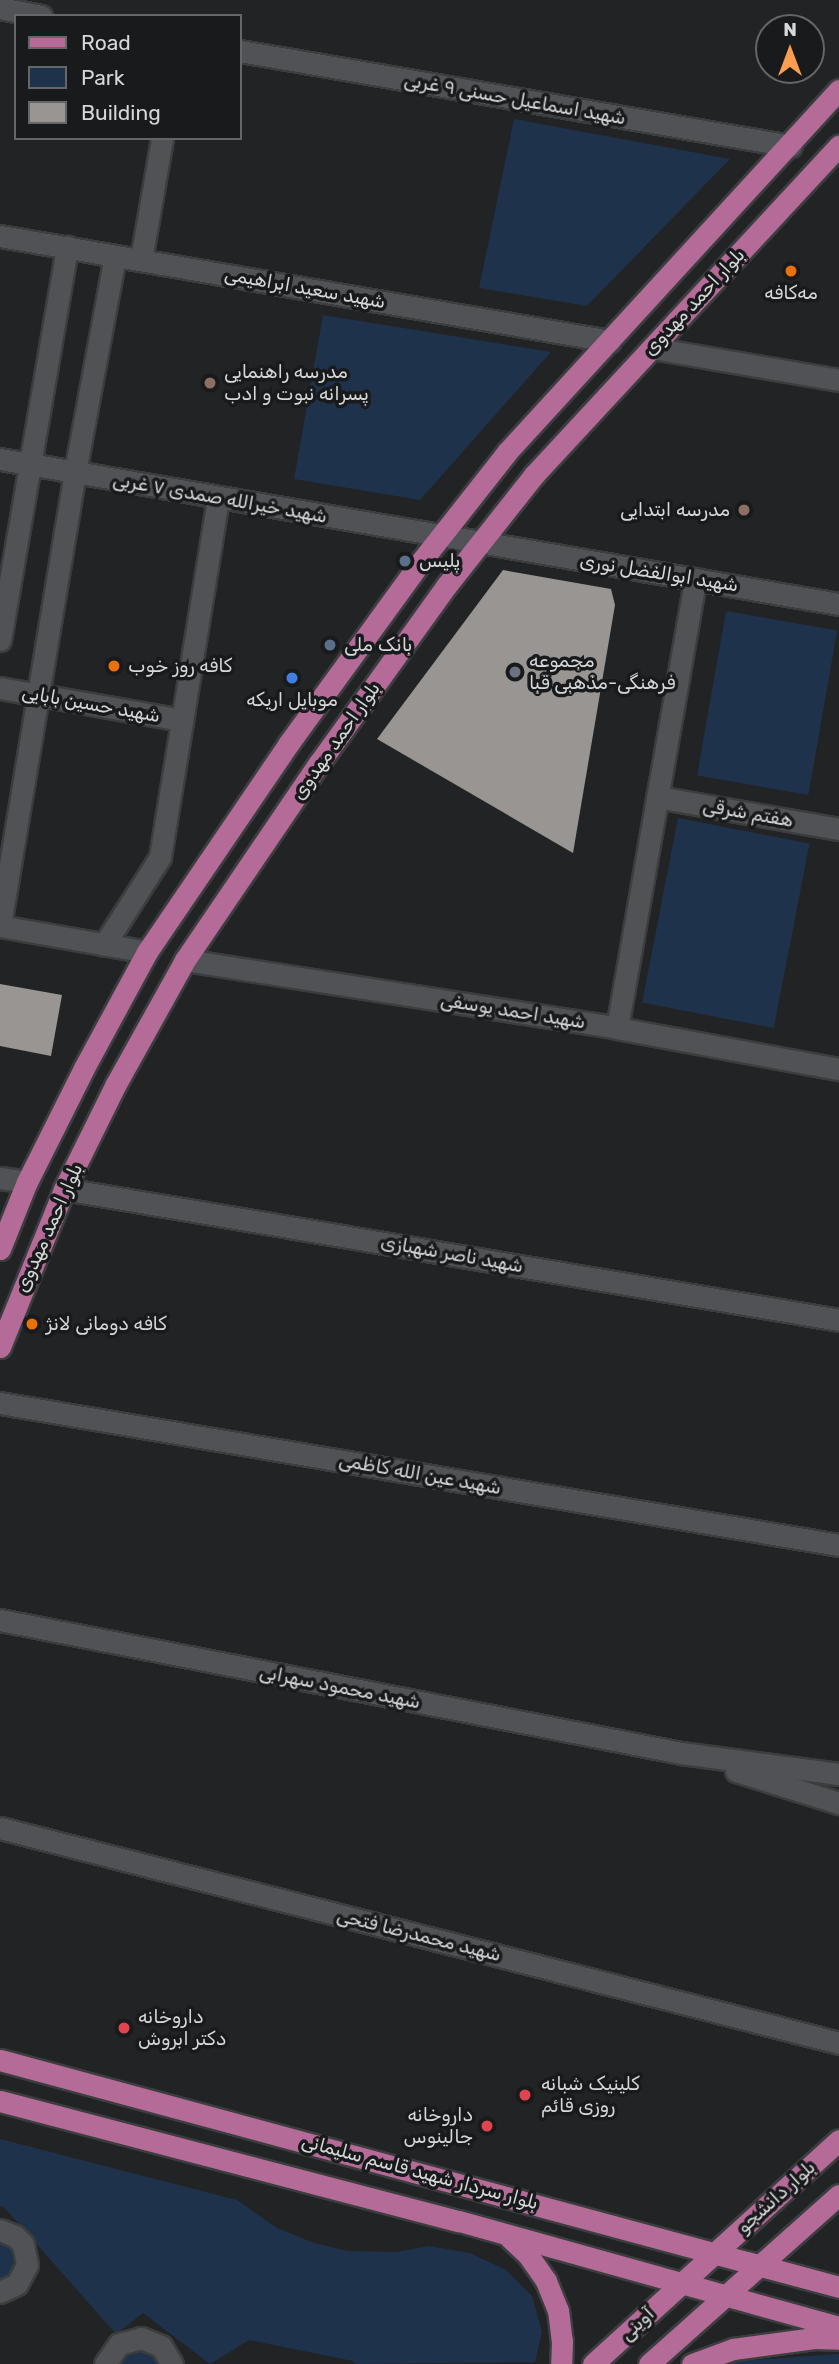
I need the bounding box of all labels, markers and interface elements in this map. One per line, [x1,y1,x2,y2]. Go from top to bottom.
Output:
legend [14,14,242,140]
north arrow [755,14,825,84]
text: N [783,18,797,41]
text: Road [81,30,131,55]
text: Park [81,65,125,90]
street label: شهید اسماعیل حسنی ۹ غربی [402,68,628,130]
text: Building [81,100,161,125]
street label: بلوار احمد مهدوی [638,244,750,360]
street label: شهید سعید ابراهیمی [223,263,387,313]
marker: مه‌کافه [783,263,799,279]
place label: مه‌کافه [764,282,818,304]
place label: مدرسه راهنمایی پسرانه نبوت و ادب [224,361,369,405]
marker: مدرسه راهنمایی پسرانه نبوت و ادب [202,375,218,391]
street label: شهید خیرالله صمدی ۷ غربی [111,468,329,528]
place label: مدرسه ابتدایی [620,499,730,521]
marker: مدرسه ابتدایی [736,502,752,518]
street label: شهید ابوالفضل نوری [578,549,740,597]
place label: پلیس [419,550,460,572]
marker: پلیس [397,553,413,569]
place label: بانک ملی [344,634,412,656]
marker: بانک ملی [322,637,338,653]
place label: مجموعه فرهنگی-مذهبی قبا [529,650,676,694]
place label: کافه روز خوب [128,655,232,677]
marker: کافه روز خوب [106,658,122,674]
marker: مجموعه فرهنگی-مذهبی قبا [507,664,523,680]
marker: موبایل اریکه [284,670,300,686]
street label: بلوار احمد مهدوی [287,678,385,804]
street label: شهید حسین بابایی [20,681,162,727]
place label: موبایل اریکه [246,689,338,711]
street label: هفتم شرقی [701,794,795,832]
street label: شهید احمد یوسفی [439,988,587,1034]
street label: بلوار احمد مهدوی [10,1160,88,1296]
street label: شهید ناصر شهبازی [379,1230,525,1278]
place label: کافه دومانی لانژ [46,1313,167,1335]
marker: کافه دومانی لانژ [24,1316,40,1332]
street label: شهید عین الله کاظمی [337,1448,503,1500]
street label: شهید محمود سهرابی [258,1660,422,1714]
street label: شهید محمدرضا فتحی [334,1904,504,1966]
place label: داروخانه دکتر ابروش [138,2006,226,2050]
marker: داروخانه دکتر ابروش [116,2020,132,2036]
place label: کلینیک شبانه روزى قائم [541,2073,640,2117]
marker: کلینیک شبانه روزى قائم [515,2085,535,2105]
place label: داروخانه جالینوس [404,2104,473,2148]
marker: داروخانه جالینوس [479,2118,495,2134]
street label: بلوار سردار شهید قاسم سلیمانی [299,2129,541,2215]
street label: بلوار دانشجو [732,2156,820,2238]
street label: آوینی [615,2303,659,2345]

